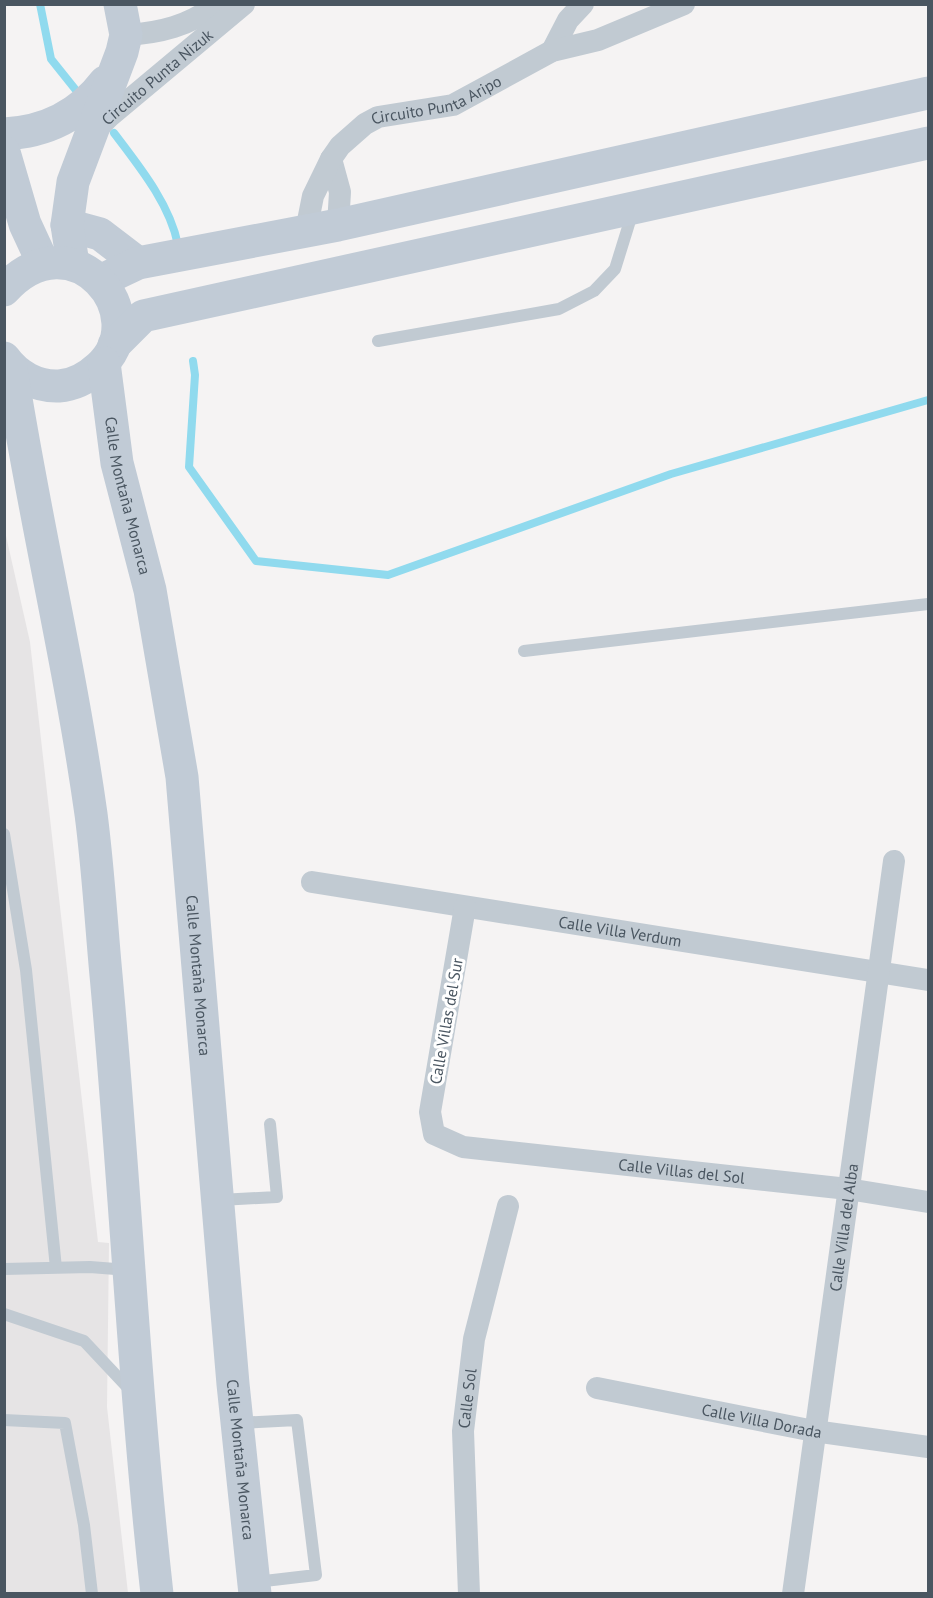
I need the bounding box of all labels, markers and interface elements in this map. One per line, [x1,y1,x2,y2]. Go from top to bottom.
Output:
street label: Circuito Punta Nizuk [97,24,217,129]
street label: Circuito Punta Aripo [367,71,505,129]
street label: Calle Montaña Monarca [101,416,156,577]
street label: Calle Montaña Monarca [182,894,215,1057]
street label: Calle Villa Verdum [557,911,683,951]
street label: Calle Villas del Sur [425,956,467,1086]
street label: Calle Villas del Sol [617,1154,746,1188]
street label: Calle Villa del Alba [825,1162,862,1293]
street label: Calle Sol [453,1367,480,1430]
street label: Calle Montaña Monarca [223,1379,259,1541]
street label: Calle Villa Dorada [700,1399,823,1442]

